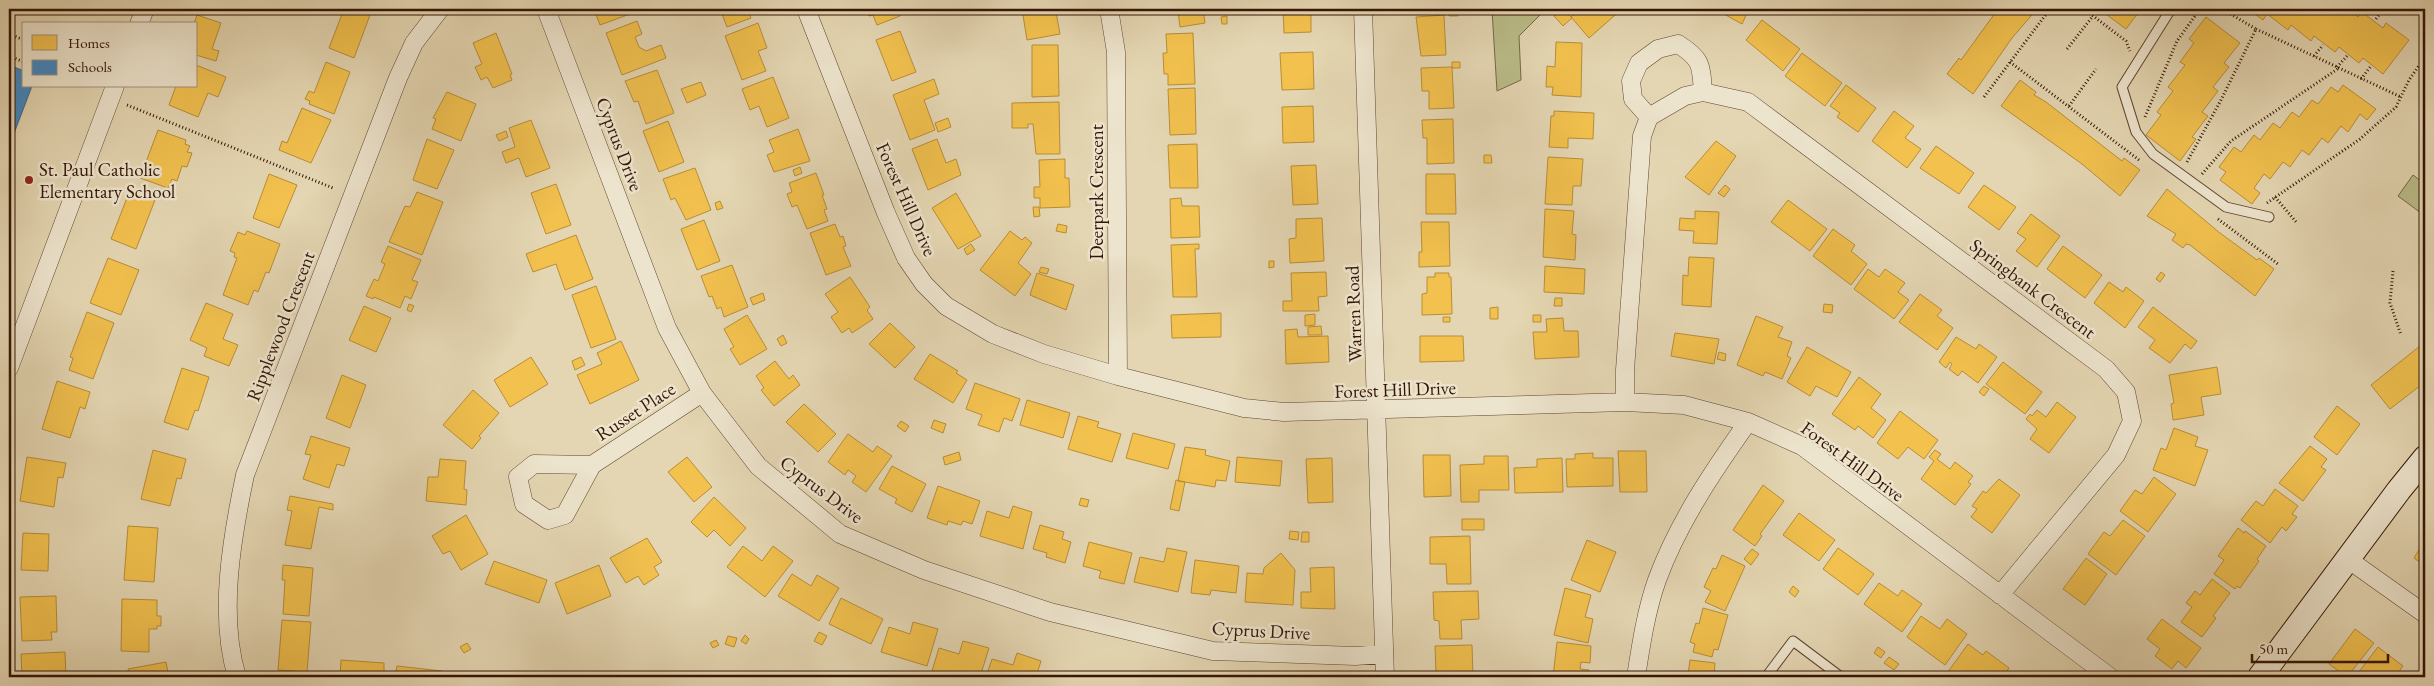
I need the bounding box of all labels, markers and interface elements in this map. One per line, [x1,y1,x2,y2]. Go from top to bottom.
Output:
legend [22,22,198,88]
text: Homes [68,33,110,52]
text: Schools [68,57,112,76]
street label: Cyprus Drive [590,94,649,195]
street label: Deerpark Crescent [1084,124,1109,260]
street label: Forest Hill Drive [870,138,943,260]
place label: St. Paul Catholic Elementary School [39,157,176,204]
marker: St. Paul Catholic Elementary School [23,174,35,186]
street label: Springbank Crescent [1965,233,2101,344]
street label: Ripplewood Crescent [240,248,321,405]
street label: Warren Road [1339,265,1368,363]
street label: Forest Hill Drive [1334,375,1456,404]
street label: Russet Place [591,376,680,447]
street label: Forest Hill Drive [1796,416,1909,507]
street label: Cyprus Drive [775,450,869,529]
street label: Cyprus Drive [1211,615,1311,646]
scale bar [2252,631,2388,663]
text: 50 m [2259,639,2288,658]

